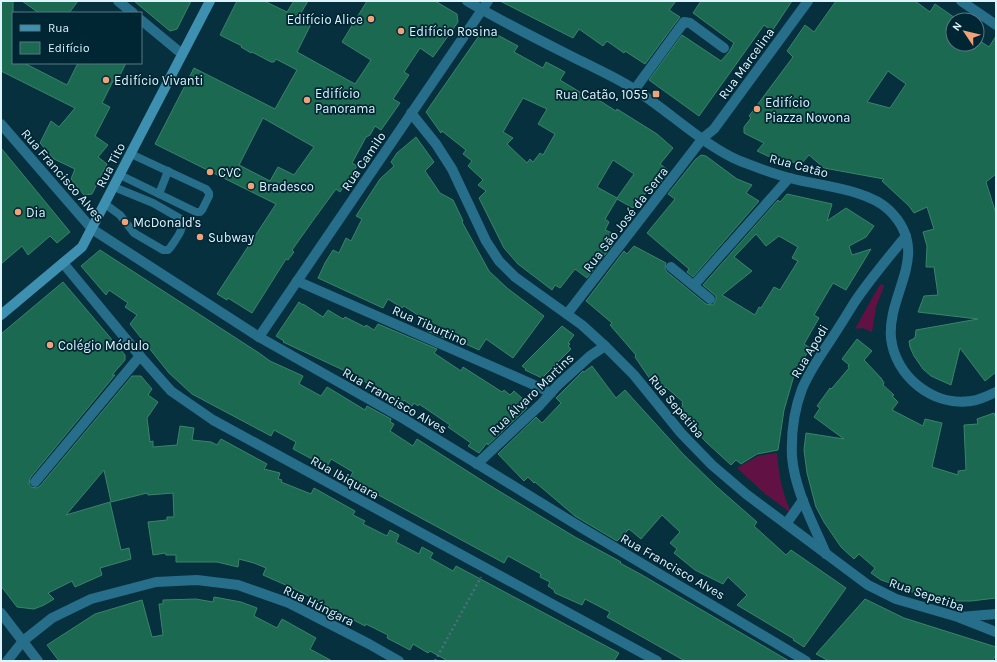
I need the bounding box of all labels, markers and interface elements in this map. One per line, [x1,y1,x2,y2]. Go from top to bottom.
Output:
legend [12,12,142,64]
place label: Edifício Alice [287,12,363,27]
north arrow [945,12,985,52]
marker: Edifício Alice [366,14,376,24]
text: N [950,20,965,34]
text: Rua [48,21,69,35]
place label: Edifício Rosina [409,24,498,39]
street label: Rua Marcelina [715,25,777,102]
marker: Edifício Rosina [396,26,406,36]
text: Edifício [48,41,89,55]
place label: Edifício Vivanti [114,73,203,88]
marker: Edifício Vivanti [101,75,111,85]
place label: Edifício Panorama [315,86,375,116]
place label: Rua Catão, 1055 [555,87,648,102]
marker: Rua Catão, 1055 [651,89,661,99]
marker: Edifício Panorama [302,95,312,105]
place label: Edifício Piazza Novona [765,95,850,125]
marker: Edifício Piazza Novona [752,104,762,114]
street label: Rua Francisco Alves [18,126,107,225]
street label: Rua Camilo [338,129,389,194]
street label: Rua Tito [93,140,128,190]
street label: Rua Catão [768,150,830,181]
street label: Rua São José da Serra [580,164,671,275]
place label: CVC [218,165,241,180]
marker: CVC [205,167,215,177]
place label: Bradesco [259,179,314,194]
marker: Bradesco [246,181,256,191]
place label: Dia [26,205,46,220]
marker: Dia [13,207,23,217]
place label: McDonald's [133,215,202,230]
marker: McDonald's [120,217,130,227]
place label: Subway [208,230,254,245]
marker: Subway [195,232,205,242]
street label: Rua Tiburtino [390,302,470,349]
street label: Rua Apodi [788,322,831,381]
place label: Colégio Módulo [58,338,149,353]
marker: Colégio Módulo [45,340,55,350]
street label: Rua Álvaro Martins [484,348,577,439]
street label: Rua Francisco Alves [340,364,450,437]
street label: Rua Sepetiba [646,371,708,441]
street label: Rua Ibiquara [307,453,382,503]
street label: Rua Francisco Alves [618,530,728,603]
street label: Rua Sepetiba [887,575,966,614]
street label: Rua Húngara [281,582,357,629]

